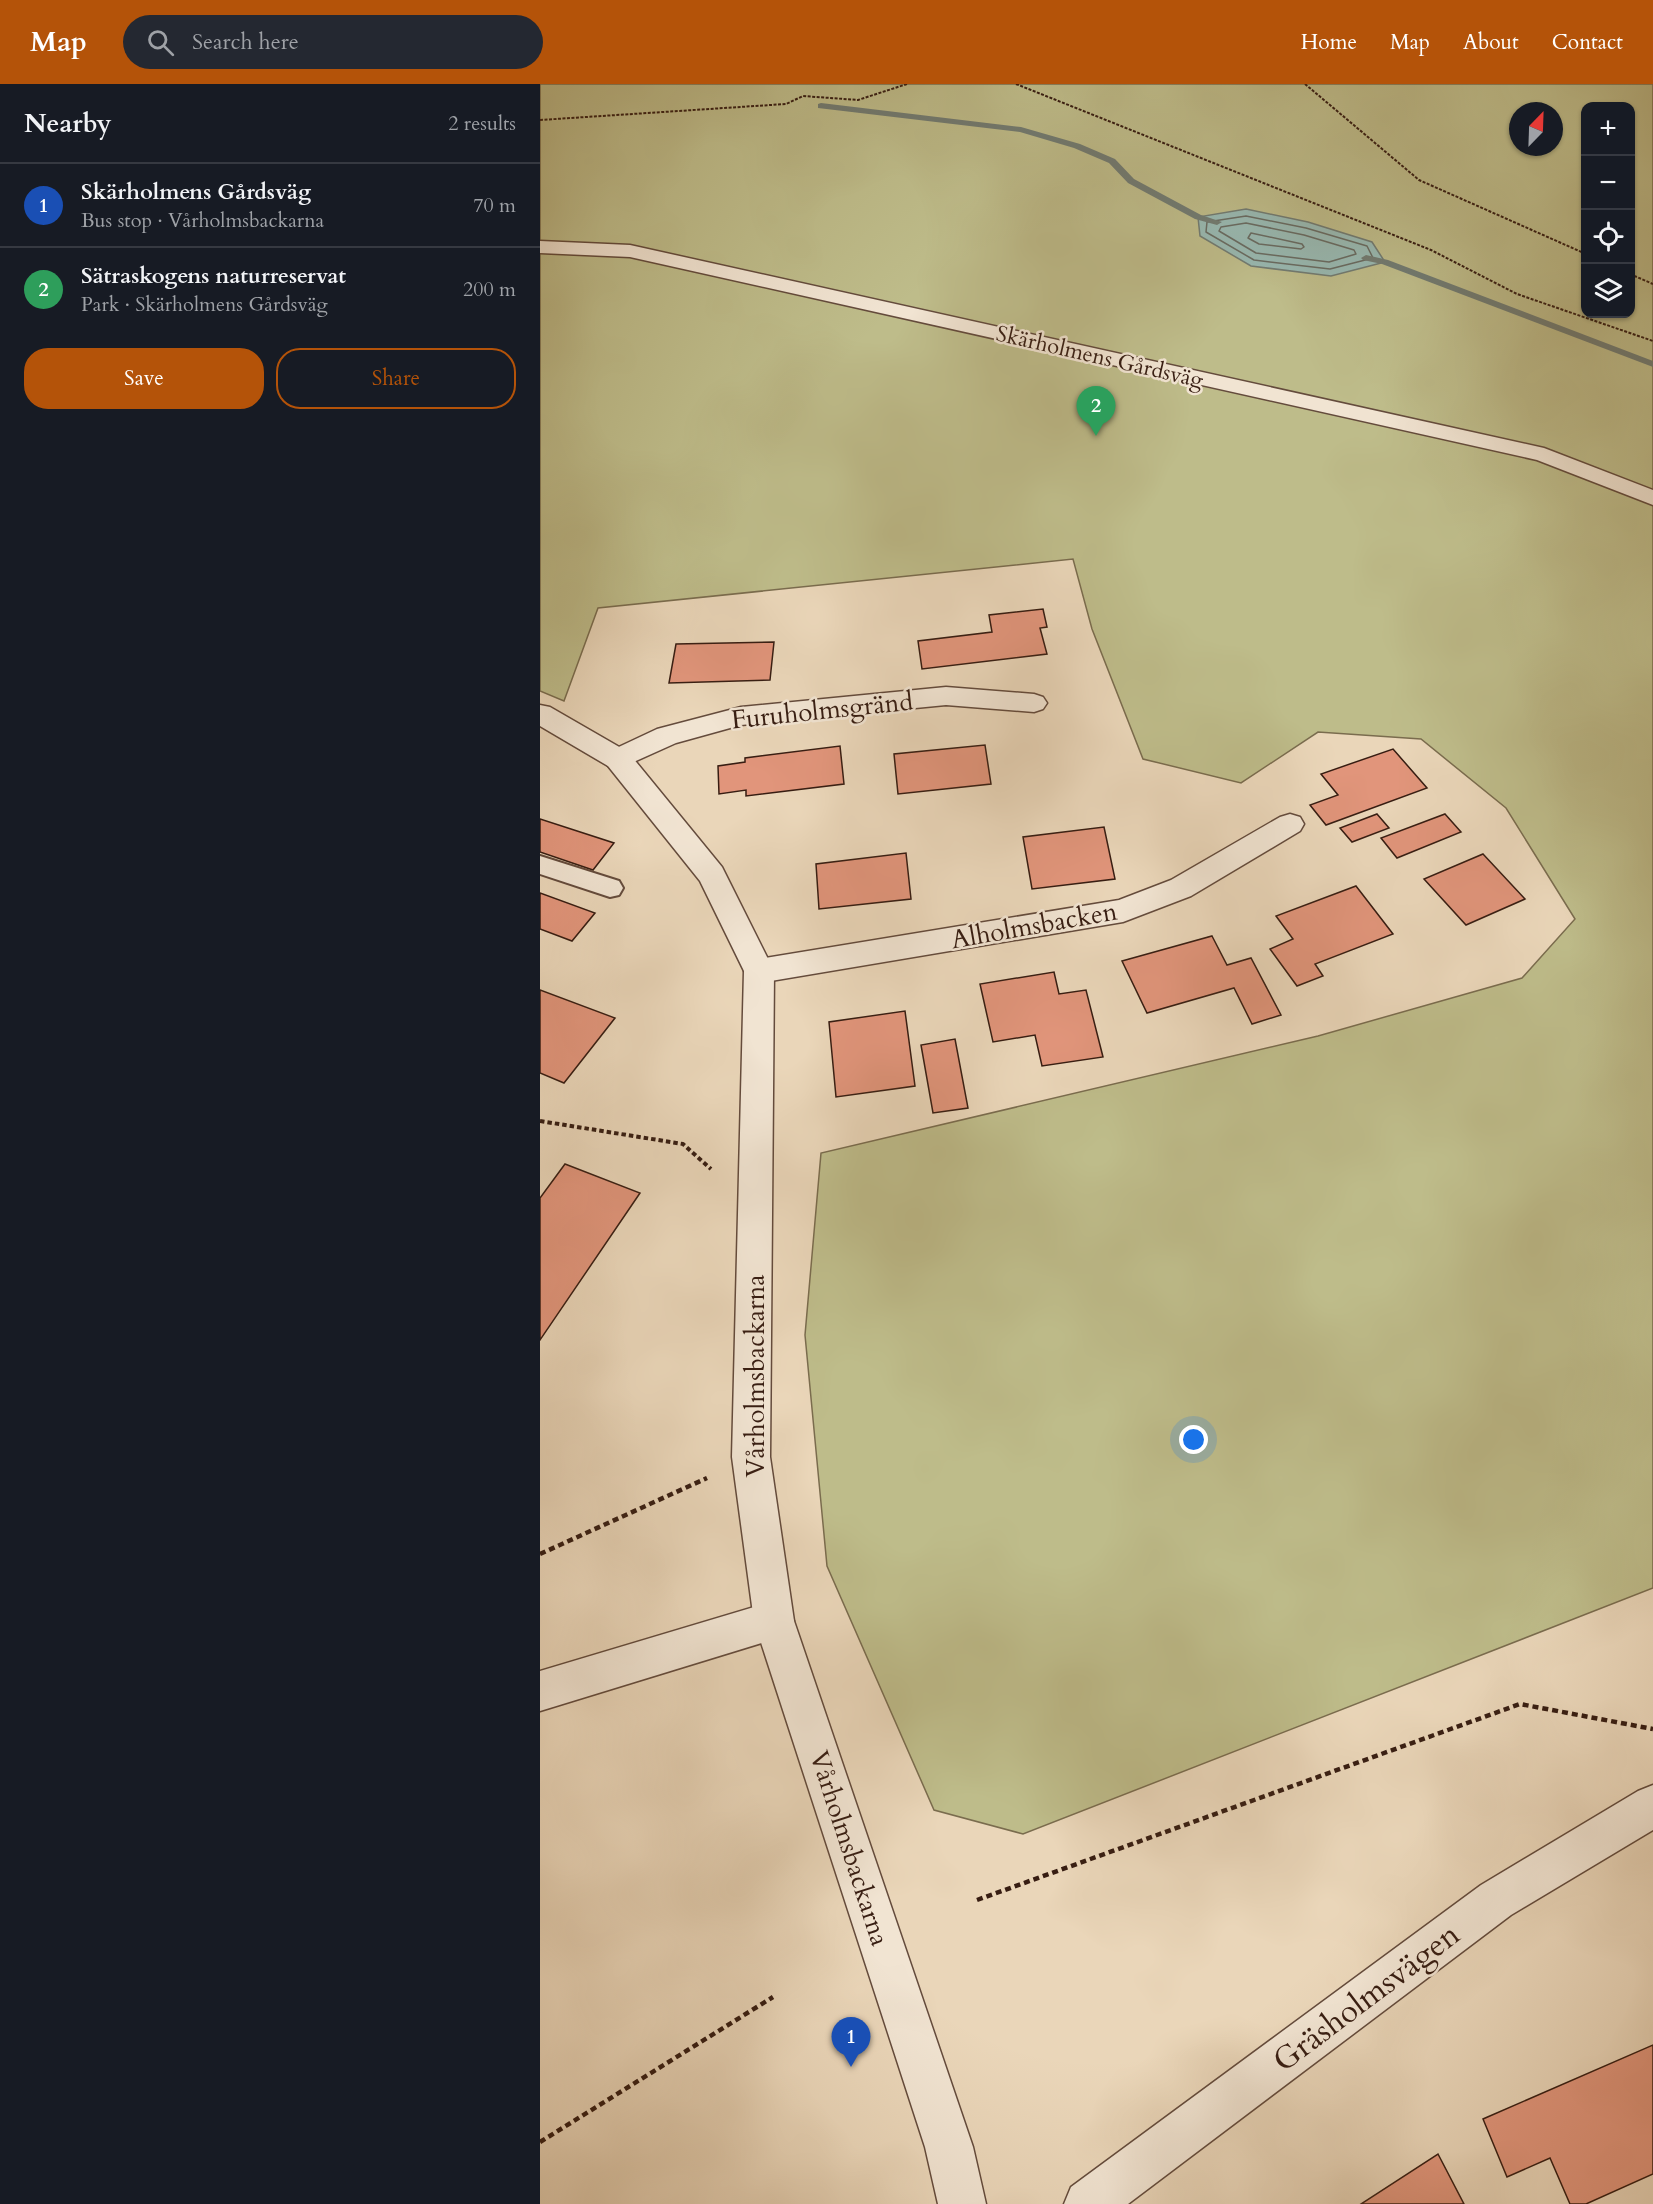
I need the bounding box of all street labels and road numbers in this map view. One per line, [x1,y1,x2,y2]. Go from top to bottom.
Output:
street label: Skärholmens Gårdsväg [993,319,1207,396]
street label: Furuholmsgränd [729,684,915,737]
street label: Alholmsbacken [948,894,1120,957]
street label: Vårholmsbackarna [738,1274,773,1478]
street label: Vårholmsbackarna [801,1746,898,1950]
street label: Gräsholmsvägen [1264,1913,1469,2083]

